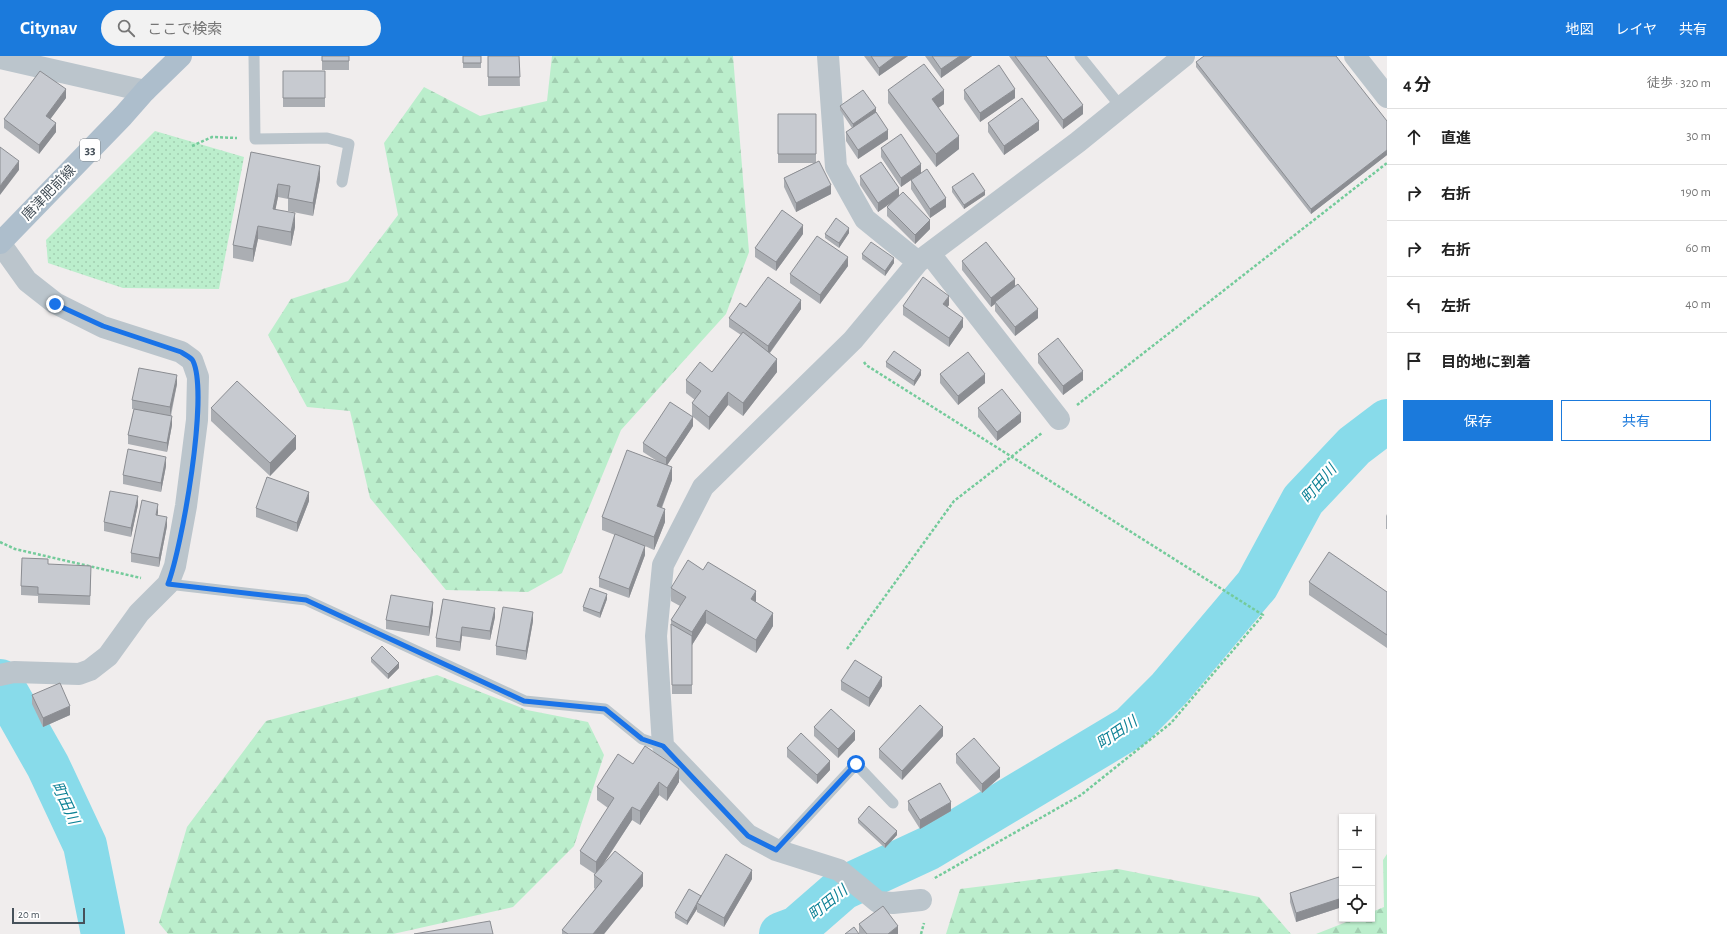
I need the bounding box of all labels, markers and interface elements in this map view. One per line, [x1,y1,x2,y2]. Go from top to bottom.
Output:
search box [101,10,381,46]
icon: search [115,17,137,39]
text: Citynav [20,19,77,38]
text: ここで検索 [147,22,222,37]
text: 地図 [1565,23,1593,37]
text: レイヤ [1615,23,1657,37]
text: 共有 [1679,23,1707,37]
text: 4 分 [1403,76,1431,93]
text: 徒歩 · 320 m [1647,77,1711,90]
icon: ahead [1403,126,1425,148]
text: 30 m [1686,130,1711,143]
text: 直進 [1441,131,1471,146]
road number: 33 [80,139,100,161]
street label: 唐津肥前線 [18,162,78,223]
icon: right [1403,182,1425,204]
text: 190 m [1681,186,1711,199]
text: 右折 [1441,187,1471,202]
icon: right [1403,238,1425,260]
text: 60 m [1685,242,1711,255]
text: 右折 [1441,243,1471,258]
icon: left [1403,294,1425,316]
route end [46,295,64,313]
text: 40 m [1685,298,1711,311]
text: 左折 [1441,299,1471,314]
icon: arrive [1403,350,1425,372]
text: 目的地に到着 [1441,355,1531,370]
button: 保存 [1403,400,1553,441]
button: 共有 [1561,400,1711,441]
water label: 町田川 [1299,461,1341,506]
water label: 町田川 [1094,713,1141,752]
route start [847,755,865,773]
water label: 町田川 [49,779,82,828]
map controls [1339,814,1375,922]
button: + [1339,814,1375,850]
button: − [1339,850,1375,886]
water label: 町田川 [806,882,852,923]
button: locate [1339,886,1375,922]
scale bar [12,906,85,925]
text: 20 m [18,909,39,920]

